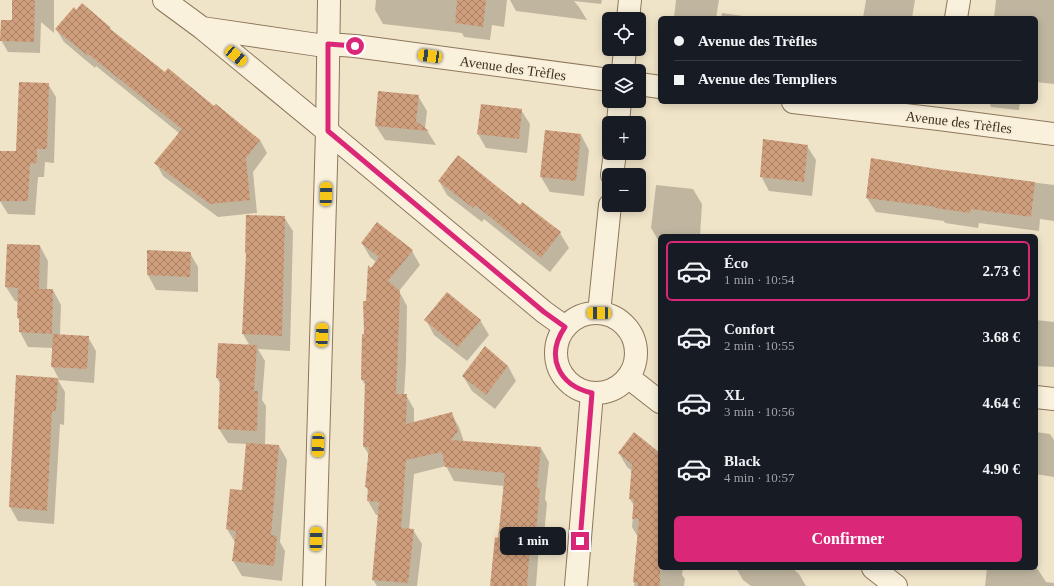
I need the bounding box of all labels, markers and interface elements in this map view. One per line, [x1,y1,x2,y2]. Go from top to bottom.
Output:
map controls [602,12,646,212]
button: locate [602,12,646,56]
text: Avenue des Trèfles [698,33,817,49]
route start [346,37,364,55]
car [223,44,249,68]
car [417,48,443,64]
street label: Avenue des Trèfles [459,54,567,83]
button: layers [602,64,646,108]
text: Avenue des Templiers [698,71,837,87]
street label: Avenue des Trèfles [905,109,1013,136]
button: + [602,116,646,160]
button: − [602,168,646,212]
car [320,182,332,206]
icon: car [676,253,712,289]
text: Éco [724,255,748,271]
text: 2.73 € [983,263,1020,279]
text: 1 min · 10:54 [724,272,794,287]
car [587,307,611,319]
icon: car [676,319,712,355]
text: Confort [724,321,775,337]
car [316,323,328,347]
text: 3.68 € [983,329,1020,345]
text: 2 min · 10:55 [724,338,794,353]
icon: car [676,385,712,421]
text: XL [724,387,745,403]
text: 4.64 € [983,395,1020,411]
text: 3 min · 10:56 [724,404,794,419]
car [312,433,324,457]
icon: car [676,451,712,487]
text: Black [724,453,761,469]
text: 4.90 € [983,461,1020,477]
text: 4 min · 10:57 [724,470,794,485]
button: Confirmer [674,516,1022,562]
car [310,527,322,551]
callout: 1 min [500,527,566,555]
route end [571,532,589,550]
text: 1 min [517,533,549,548]

